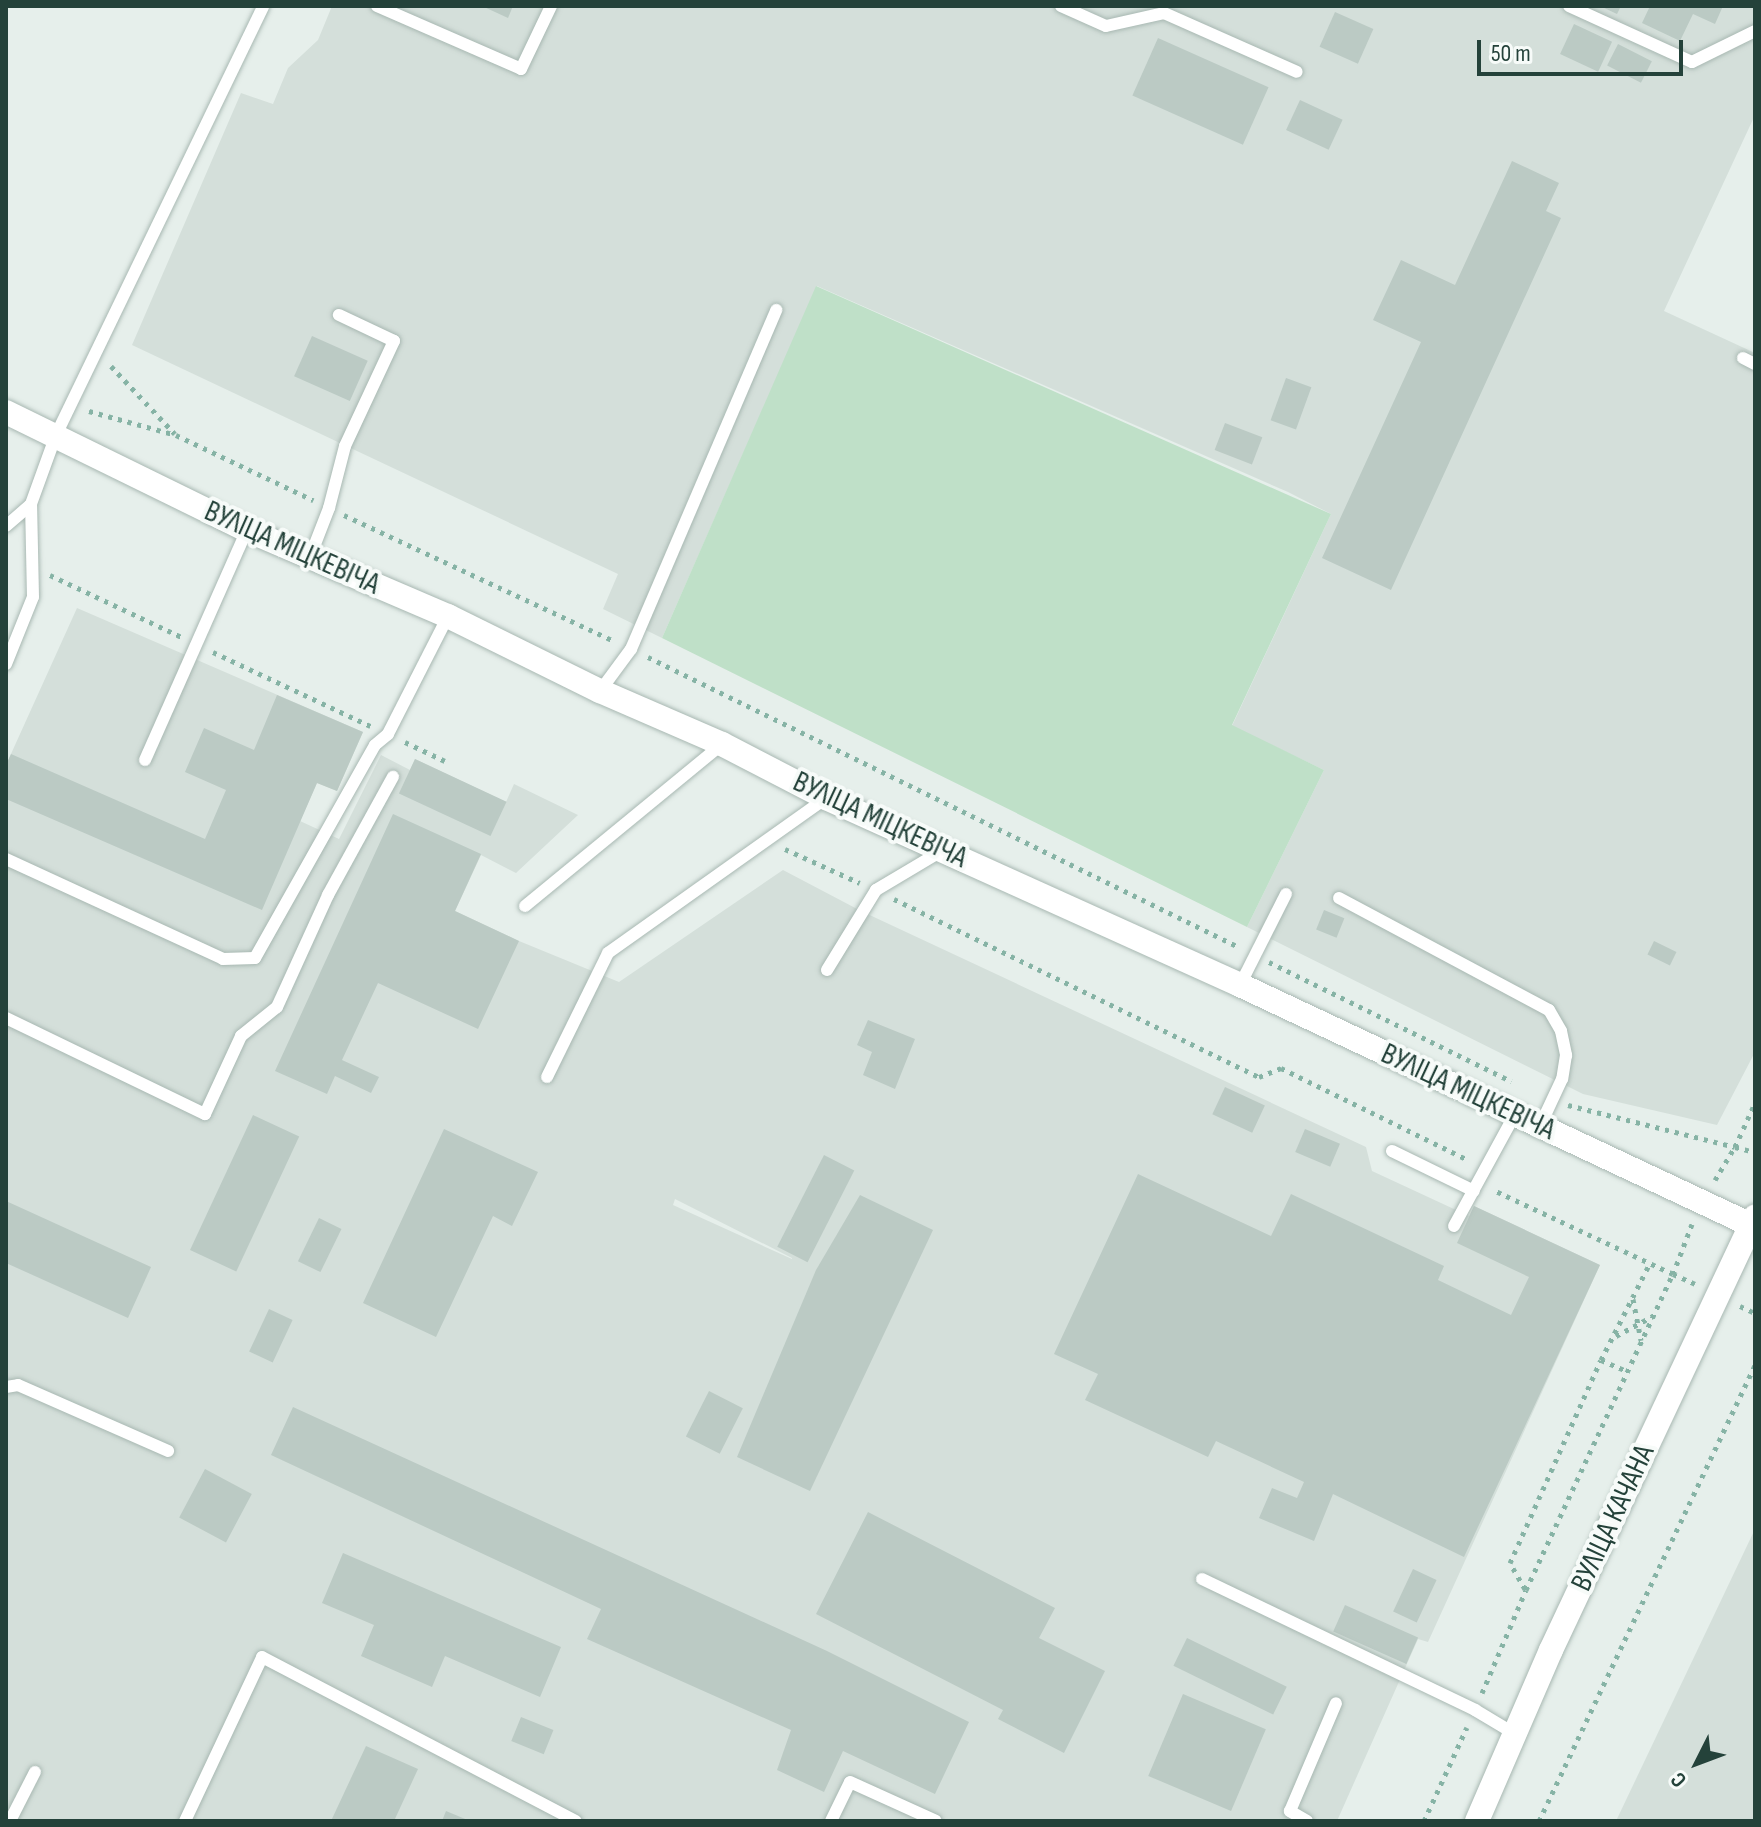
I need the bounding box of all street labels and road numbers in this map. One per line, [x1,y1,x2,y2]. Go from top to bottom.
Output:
street label: ВУЛІЦА МІЦКЕВІЧА [199,493,385,603]
street label: ВУЛІЦА МІЦКЕВІЧА [787,764,973,876]
street label: ВУЛІЦА МІЦКЕВІЧА [1375,1036,1561,1148]
street label: ВУЛІЦА КАЧАНА [1563,1439,1663,1597]

